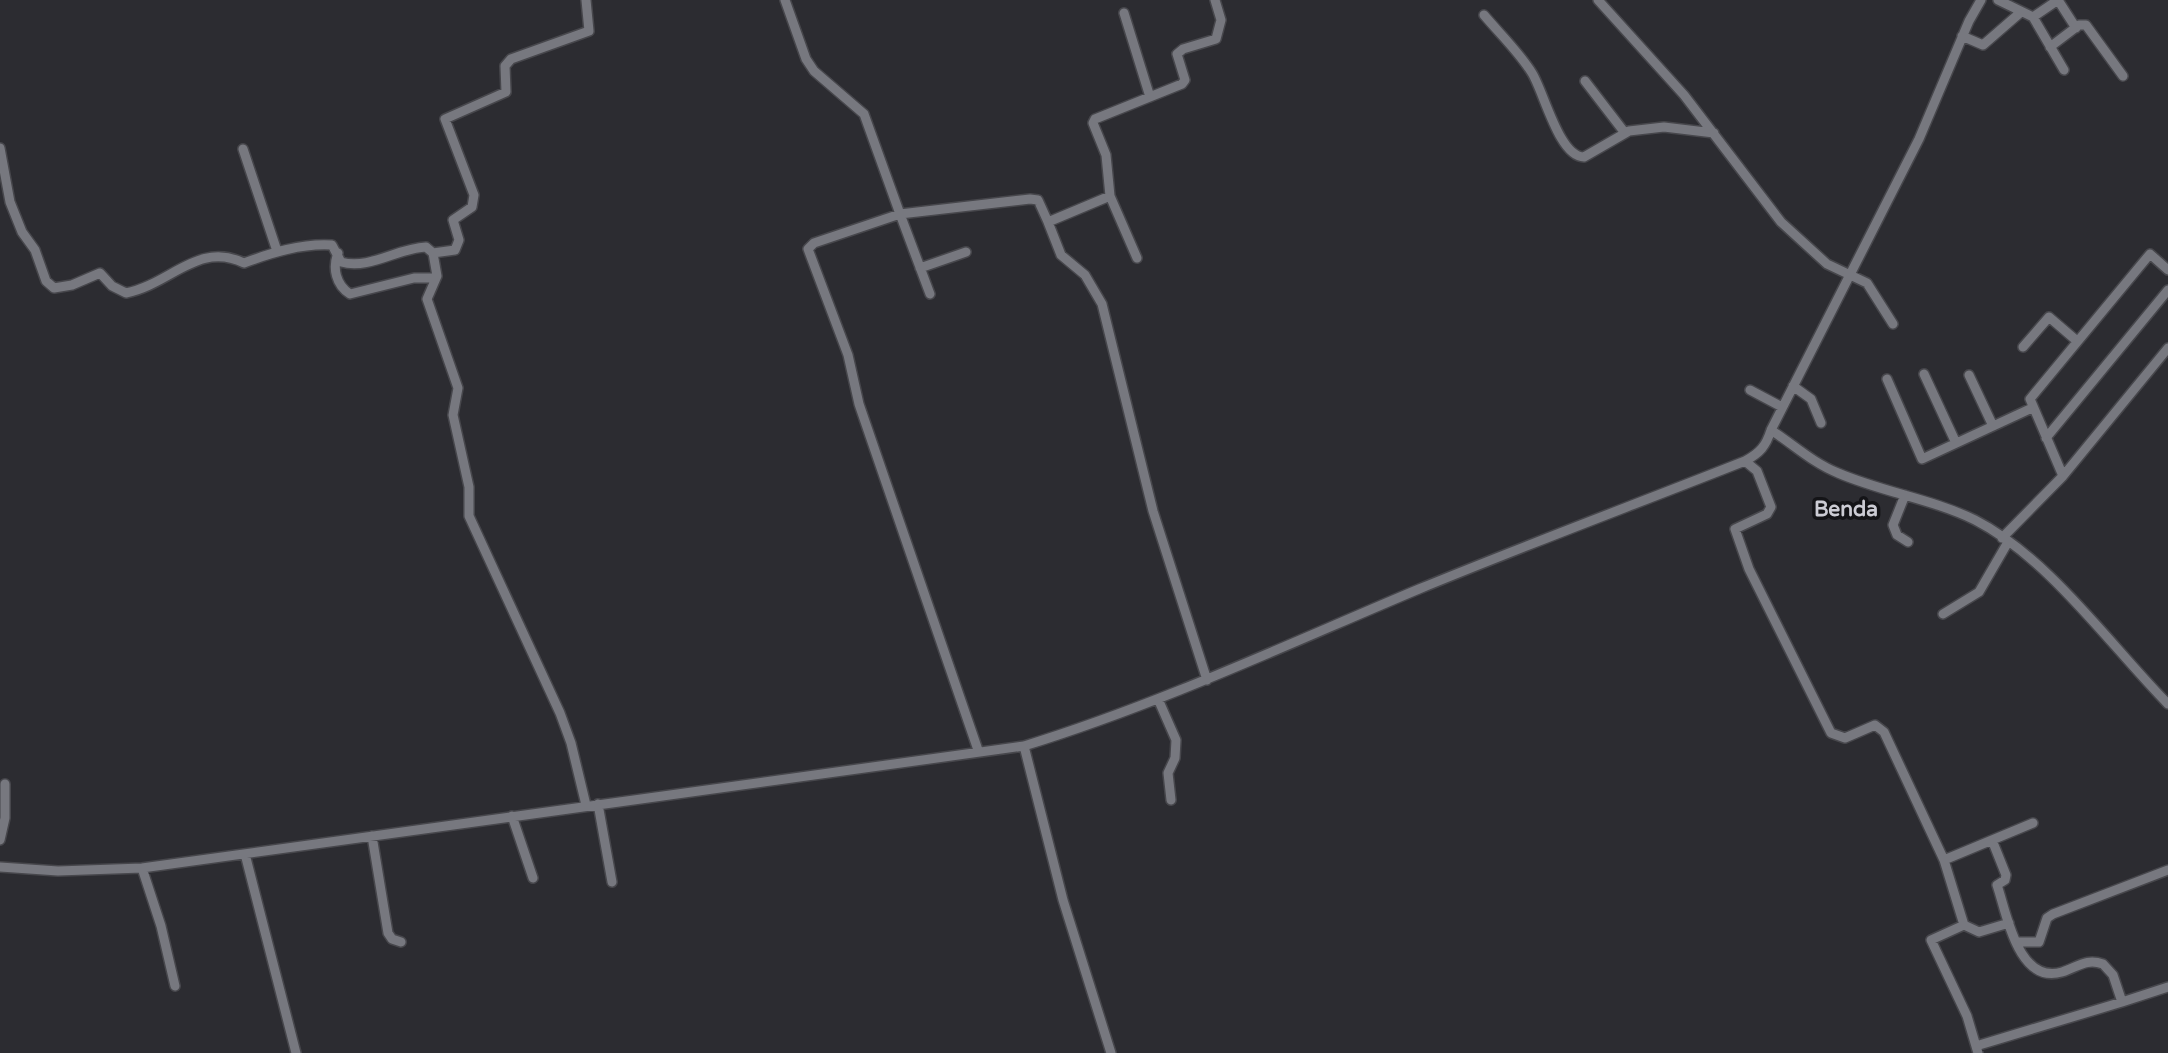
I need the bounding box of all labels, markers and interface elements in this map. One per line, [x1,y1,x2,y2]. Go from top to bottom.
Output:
district label: Benda [1814,497,1878,522]

